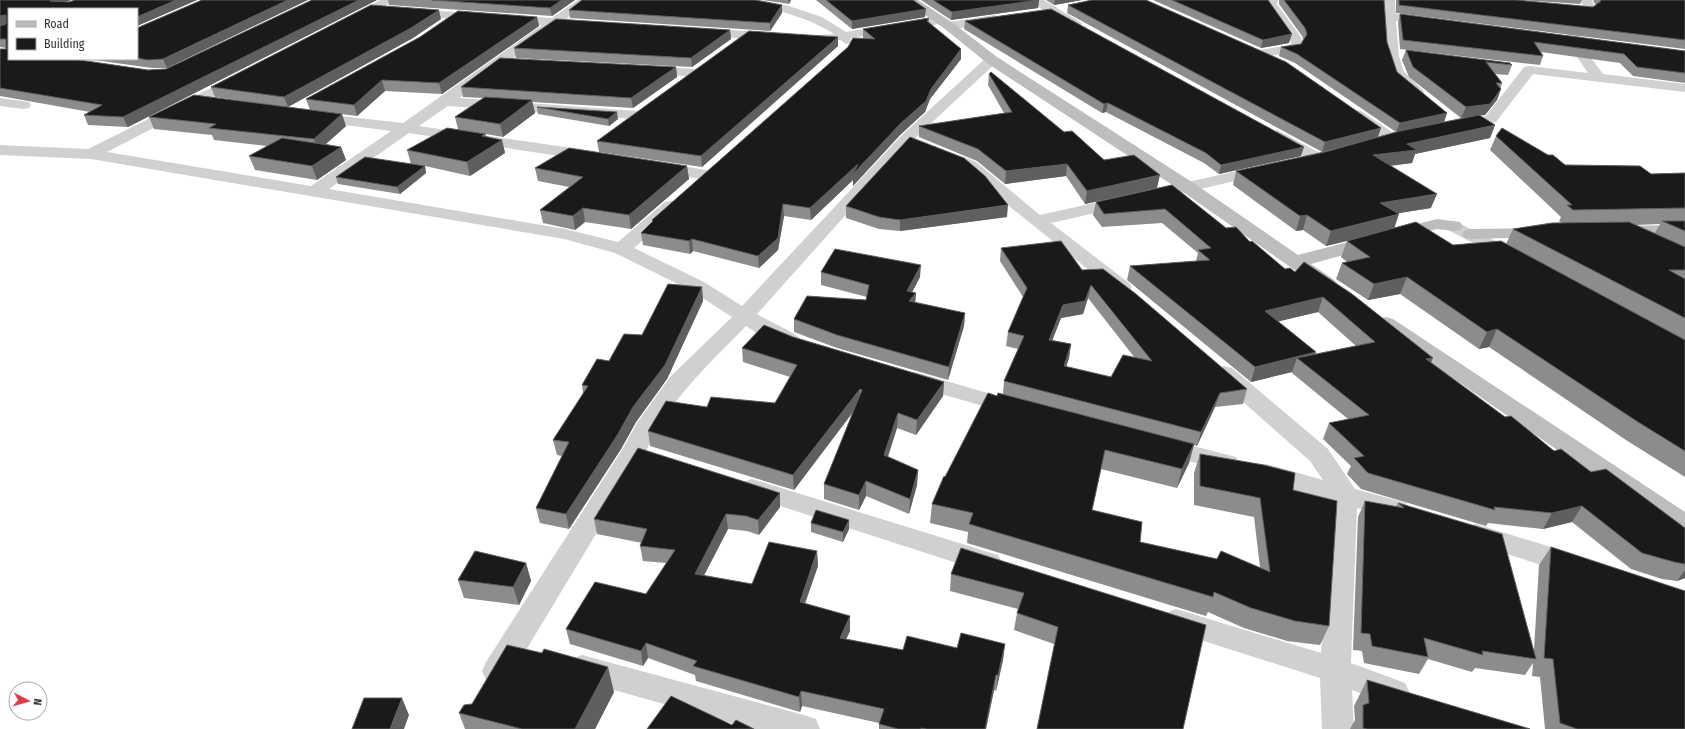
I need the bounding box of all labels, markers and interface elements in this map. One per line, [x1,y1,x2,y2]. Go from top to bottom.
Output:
legend [8,8,138,60]
text: Road [44,17,69,31]
text: Building [44,37,85,51]
north arrow [8,681,48,721]
text: N [31,698,44,706]

